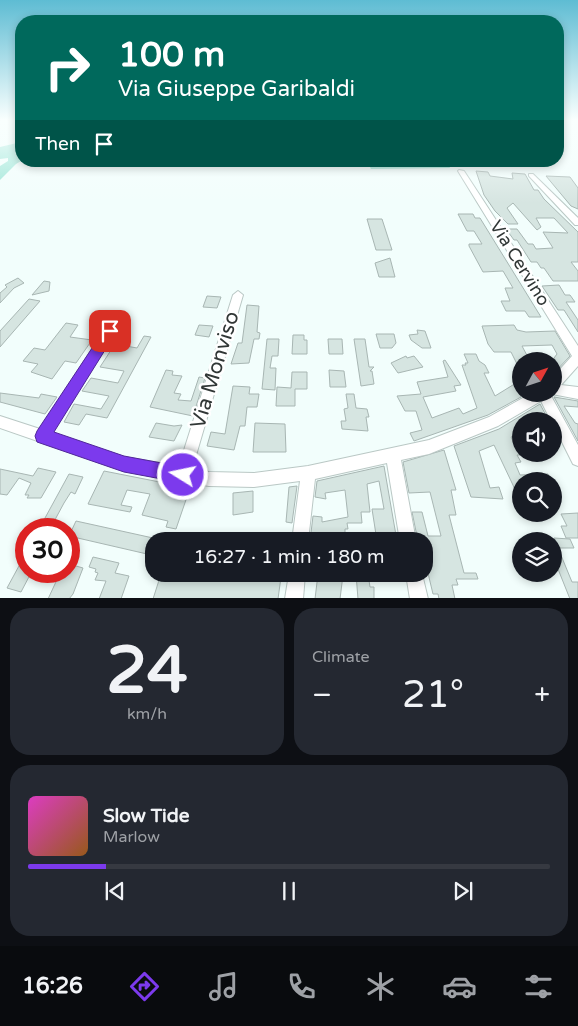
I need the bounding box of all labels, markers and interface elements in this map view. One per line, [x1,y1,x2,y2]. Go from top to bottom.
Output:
text: 100 m [118,34,225,76]
icon: right [35,35,100,100]
text: Via Giuseppe Garibaldi [118,76,355,102]
icon: arrive [90,130,118,158]
text: Then [35,133,80,155]
street label: Via Cervino [485,216,555,310]
street label: Via Monviso [185,308,245,432]
pin [89,310,131,352]
icon: arrive [96,317,124,345]
north arrow [512,352,562,402]
map controls [512,352,562,582]
button: sound [512,412,562,462]
position arrow [156,448,208,500]
button: search [512,472,562,522]
speed limit sign: 30 [15,518,80,583]
button: layers [512,532,562,582]
text: 16:27 · 1 min · 180 m [193,546,385,568]
text: 24 [106,632,188,711]
text: Climate [312,647,370,667]
text: 21° [402,672,464,718]
text: − [312,678,332,712]
text: + [534,678,550,712]
text: km/h [127,704,167,724]
text: Slow Tide [103,805,190,827]
text: Marlow [103,827,160,847]
icon: previous [101,877,129,905]
icon: pause [275,877,303,905]
icon: next [449,877,477,905]
icon: directions [127,969,162,1004]
icon: music [206,969,241,1004]
icon: phone [284,969,319,1004]
icon: climate [363,969,398,1004]
icon: car [442,969,477,1004]
icon: filters [521,969,556,1004]
text: 16:26 [22,973,83,999]

